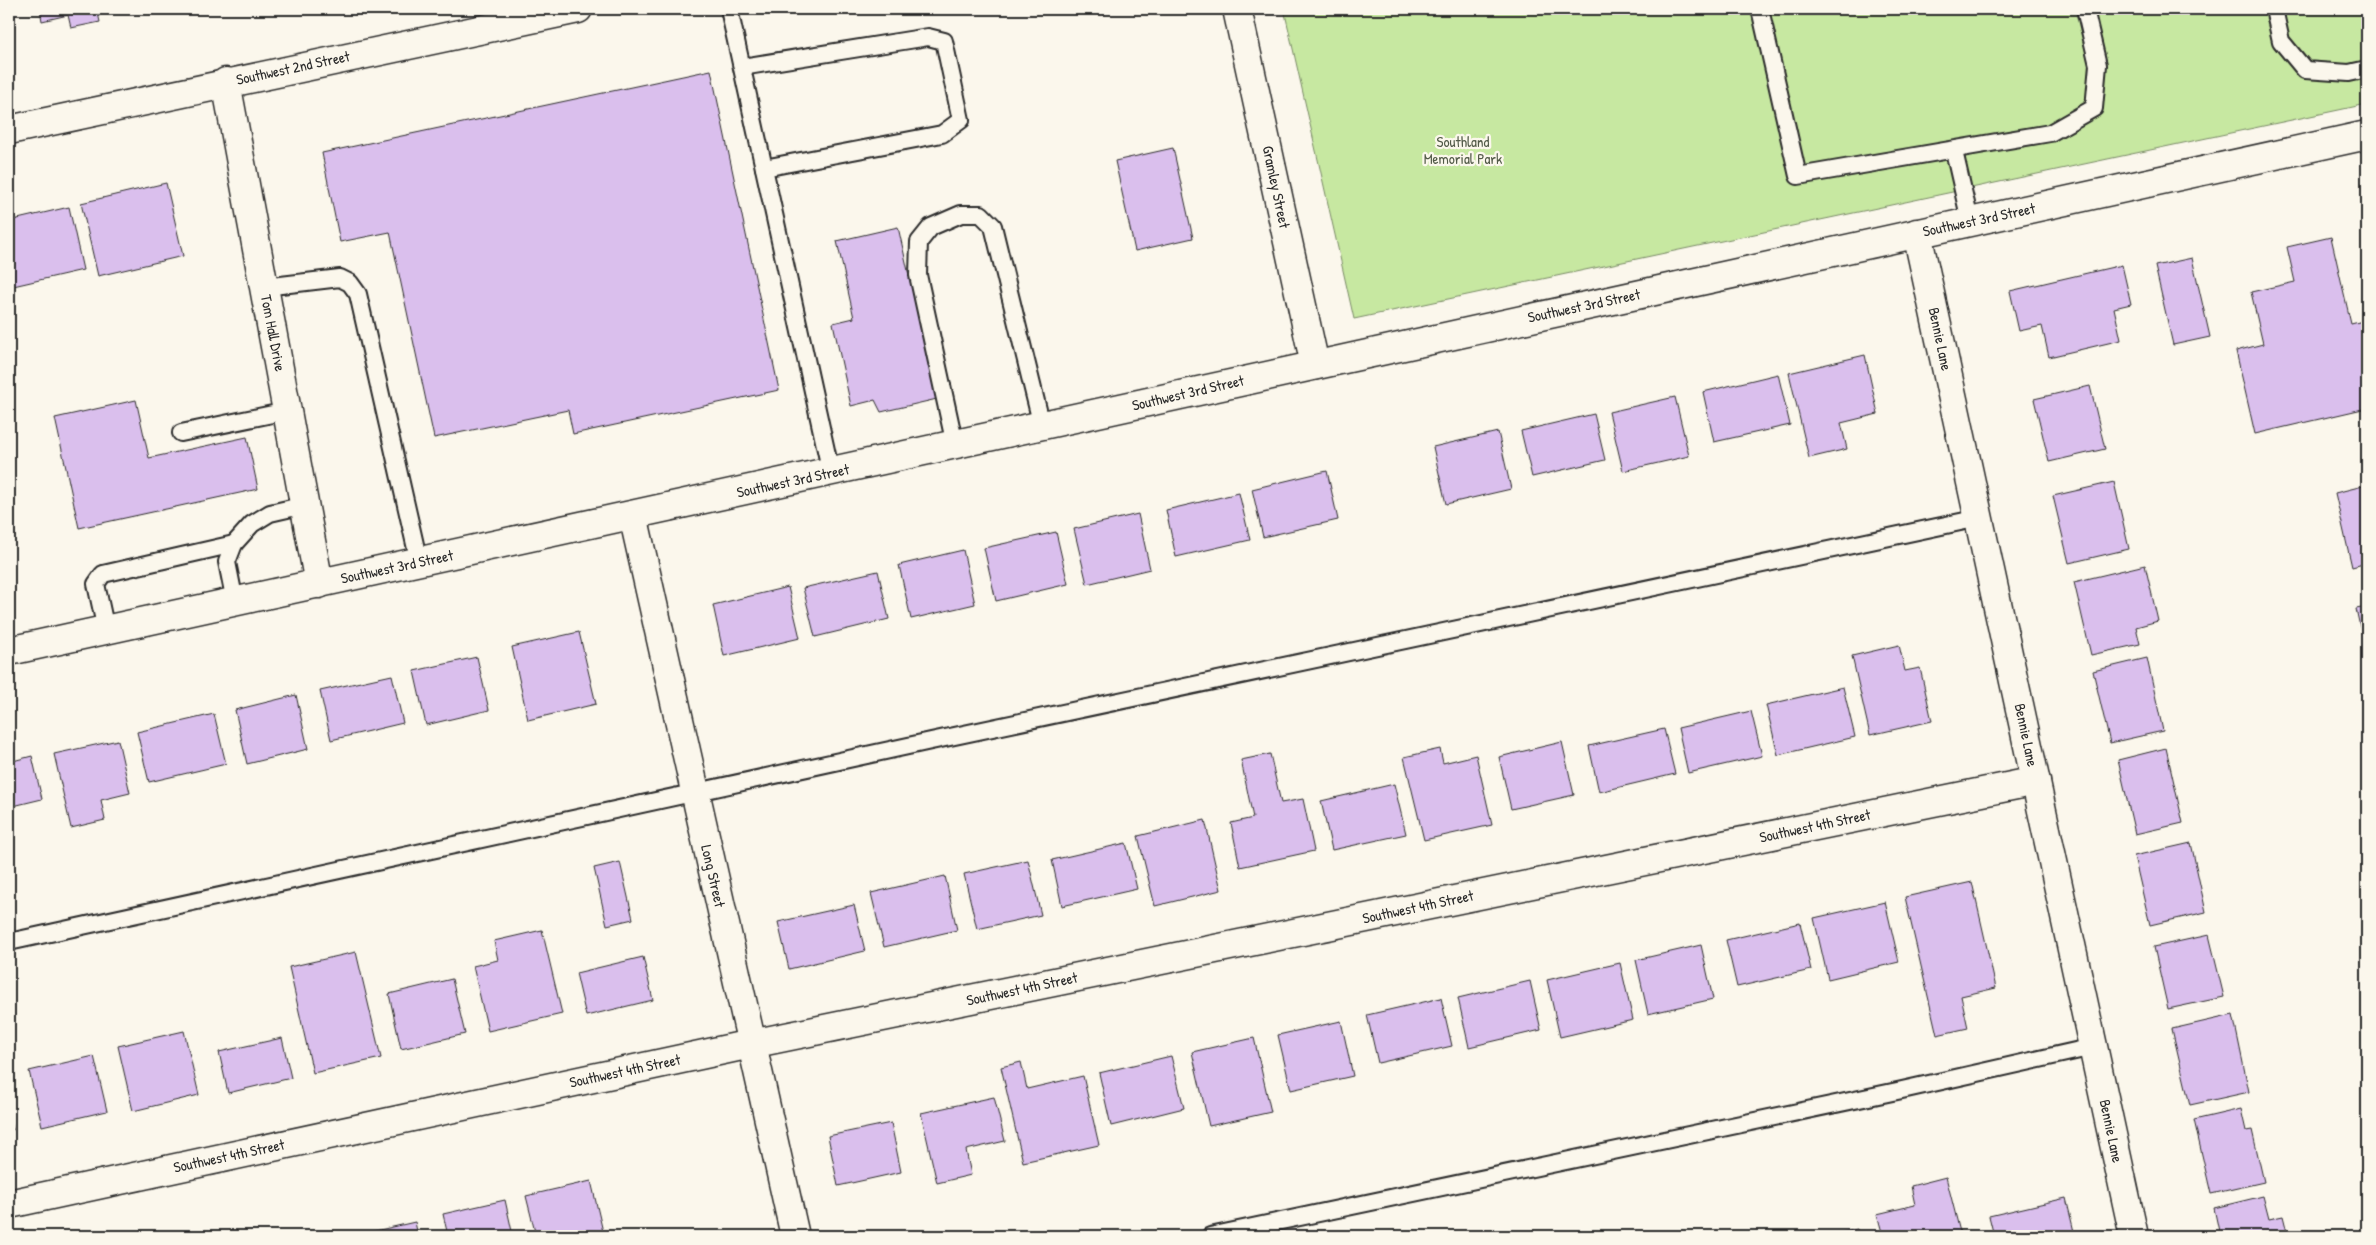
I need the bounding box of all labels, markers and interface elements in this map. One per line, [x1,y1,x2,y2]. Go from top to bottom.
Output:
street label: Southwest 2nd Street [234,45,352,90]
park label: Southland Memorial Park [1424,131,1502,169]
street label: Gramley Street [1258,144,1296,231]
street label: Southwest 3rd Street [1921,197,2038,242]
street label: Southwest 3rd Street [1526,283,1643,328]
street label: Tom Hall Drive [256,293,291,373]
street label: Bennie Lane [1924,305,1957,372]
street label: Southwest 3rd Street [1130,369,1247,416]
street label: Southwest 3rd Street [735,458,852,503]
street label: Southwest 3rd Street [339,544,456,589]
street label: Bennie Lane [2010,701,2043,768]
street label: Southwest 4th Street [1757,803,1873,848]
street label: Long Street [696,843,731,910]
street label: Southwest 4th Street [1360,884,1476,929]
street label: Southwest 4th Street [964,966,1080,1011]
street label: Southwest 4th Street [567,1048,683,1093]
street label: Bennie Lane [2095,1097,2128,1164]
street label: Southwest 4th Street [171,1133,287,1178]

